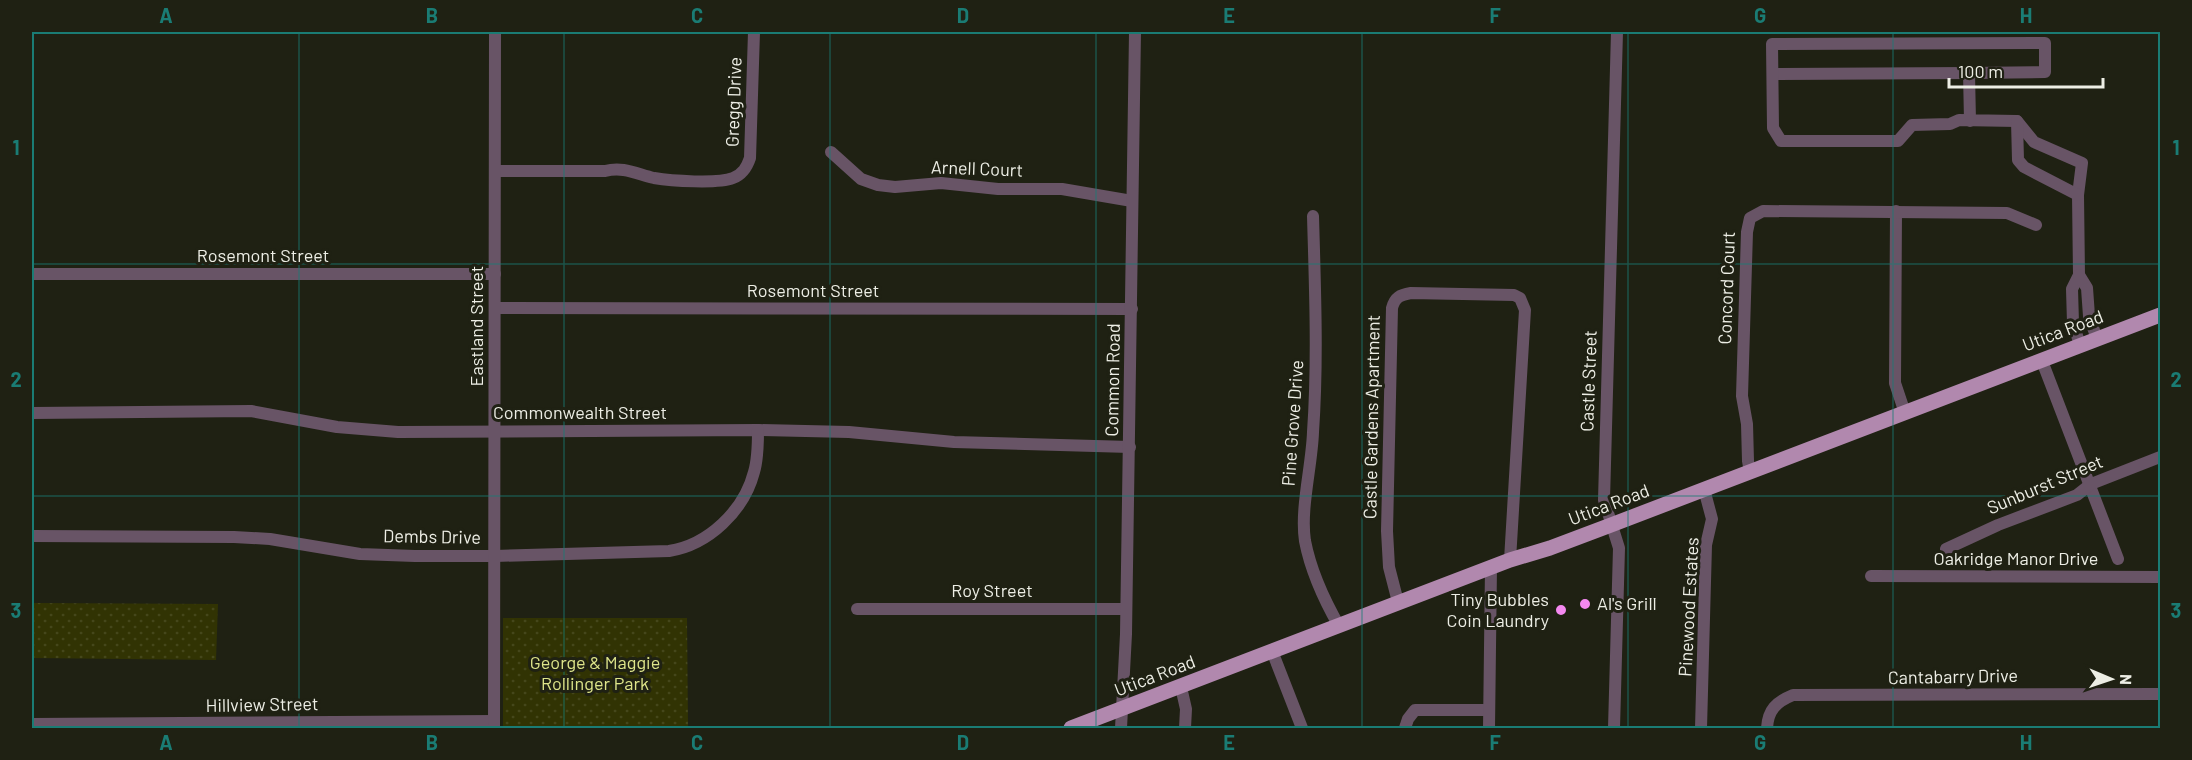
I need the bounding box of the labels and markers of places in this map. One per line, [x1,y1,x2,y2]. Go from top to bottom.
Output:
place label: Tiny Bubbles Coin Laundry [1447,588,1549,631]
place label: Al's Grill [1597,592,1657,614]
marker: Al's Grill [1578,597,1592,611]
marker: Tiny Bubbles Coin Laundry [1554,603,1568,617]

